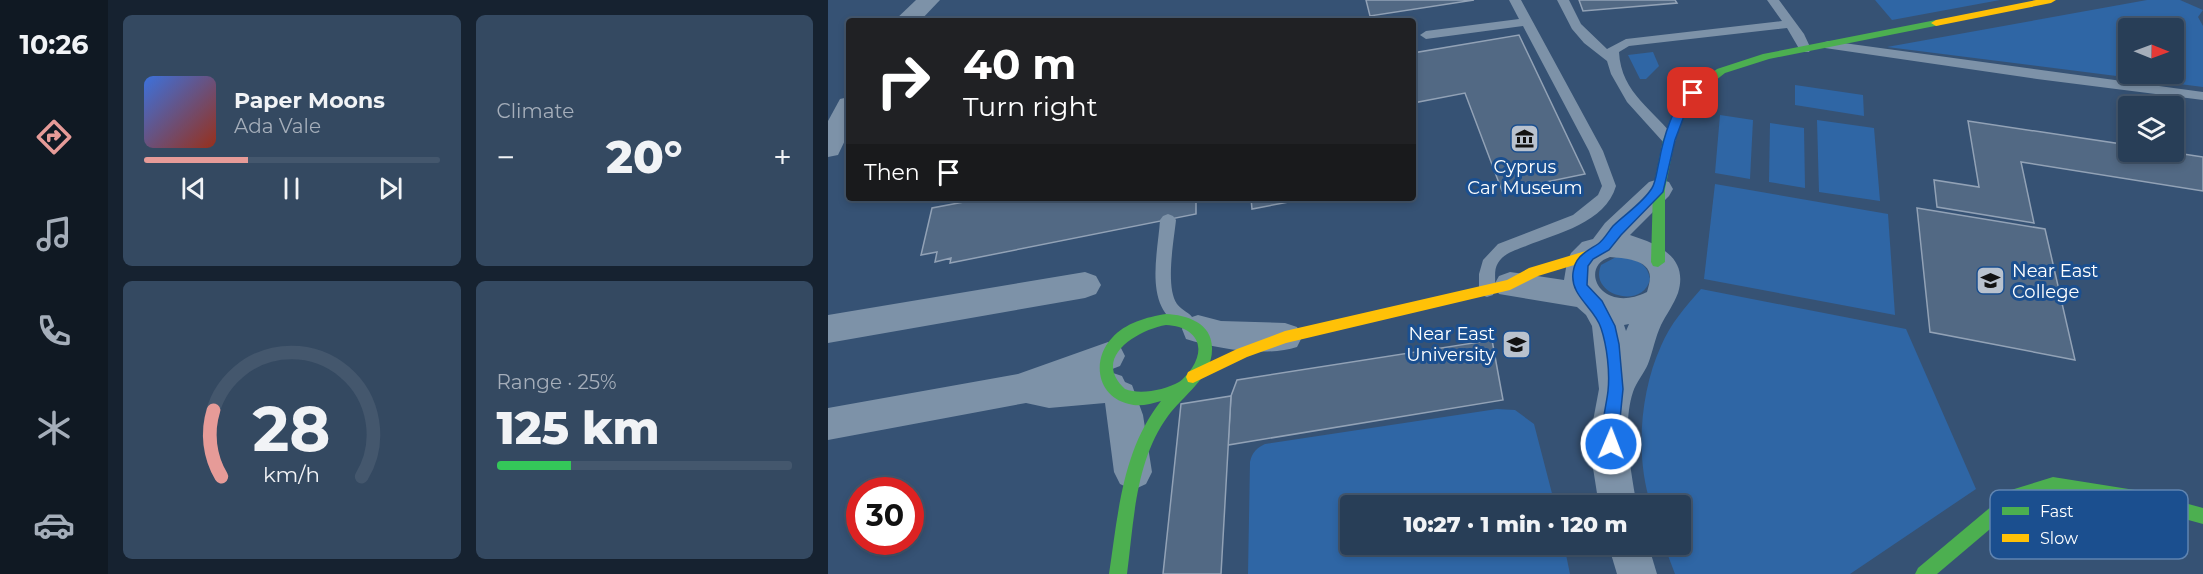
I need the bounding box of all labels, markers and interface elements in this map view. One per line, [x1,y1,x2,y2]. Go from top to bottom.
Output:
north arrow [2118,18,2184,84]
map controls [2118,18,2184,162]
text: 10:26 [19,28,89,61]
text: 40 m [963,38,1076,90]
icon: right [864,42,942,120]
pin [1667,67,1718,118]
icon: arrive [1676,76,1709,109]
text: Paper Moons [234,87,385,114]
text: Turn right [963,90,1098,123]
button: layers [2118,96,2184,162]
text: Climate [497,99,574,123]
text: Ada Vale [234,114,321,138]
icon: directions [33,116,75,158]
museum icon: Cyprus Car Museum [1509,122,1541,154]
text: 20° [606,129,683,184]
text: − [497,137,515,177]
text: + [773,137,792,177]
icon: arrive [932,156,965,189]
place label: Cyprus Car Museum [1467,156,1583,199]
text: Then [864,159,920,186]
icon: previous [177,172,210,205]
icon: pause [275,172,308,205]
icon: next [374,172,407,205]
icon: music [33,213,75,255]
place label: Near East College [2012,260,2098,303]
school or university icon: Near East College [1975,265,2007,297]
icon: phone [33,310,75,352]
place label: Near East University [1406,323,1495,366]
school or university icon: Near East University [1500,328,1532,360]
text: Range · 25% [497,370,617,394]
text: 28 [253,391,331,467]
text: 125 km [497,400,660,455]
icon: climate [33,407,75,449]
position arrow [1579,412,1643,476]
text: km/h [263,461,320,487]
speed limit sign: 30 [846,477,924,555]
legend [1990,490,2188,559]
text: Fast [2040,502,2074,521]
icon: car [33,504,75,546]
text: 10:27 · 1 min · 120 m [1403,511,1628,538]
text: Slow [2040,529,2078,548]

